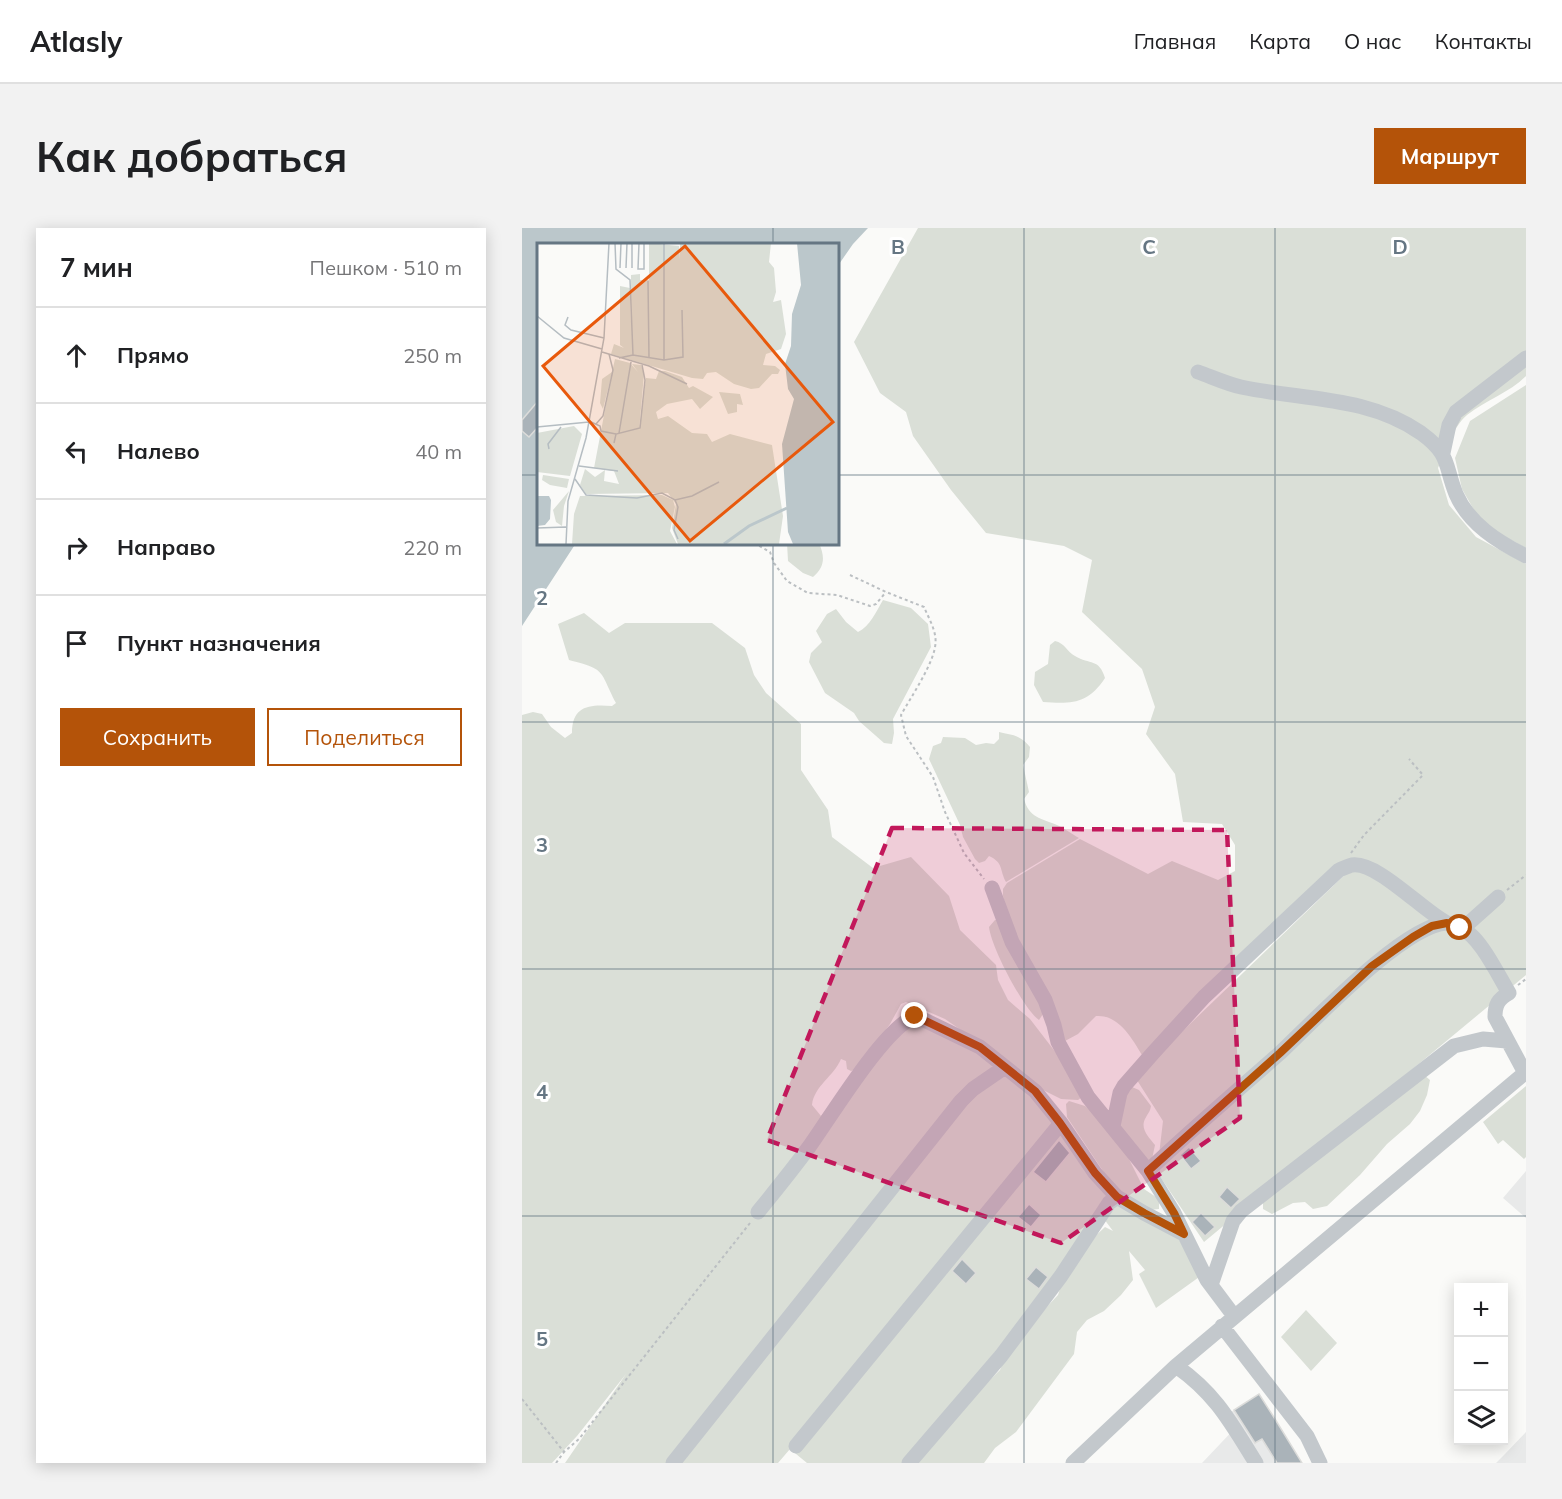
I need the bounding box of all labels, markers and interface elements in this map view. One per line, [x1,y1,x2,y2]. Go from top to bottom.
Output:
text: Atlasly [30,24,122,59]
text: Главная [1134,28,1216,54]
text: Карта [1249,28,1311,54]
text: О нас [1344,28,1402,54]
text: Контакты [1435,28,1532,54]
button: Маршрут [1374,128,1526,184]
text: Как добраться [36,130,348,183]
text: B [891,234,905,259]
text: C [1142,234,1156,259]
text: D [1392,234,1408,259]
inset map [537,243,838,544]
text: 7 мин [60,251,133,284]
text: Пешком · 510 m [310,255,462,280]
icon: ahead [60,339,93,372]
text: Прямо [117,341,189,369]
text: 250 m [403,343,462,368]
icon: left [60,435,93,468]
text: Налево [117,437,200,465]
text: 40 m [415,439,462,464]
icon: right [60,531,93,564]
text: Направо [117,533,215,561]
text: 220 m [403,535,462,560]
text: 2 [536,585,548,610]
icon: arrive [60,627,93,660]
text: Пункт назначения [117,629,321,657]
button: Сохранить [60,708,255,766]
button: Поделиться [267,708,462,766]
text: 3 [536,832,548,857]
route start [1446,914,1472,940]
route end [901,1002,927,1028]
text: 4 [536,1079,548,1104]
map controls [1454,1283,1508,1445]
button: + [1454,1283,1508,1337]
text: 5 [536,1326,548,1351]
button: − [1454,1337,1508,1391]
button: layers [1454,1391,1508,1445]

